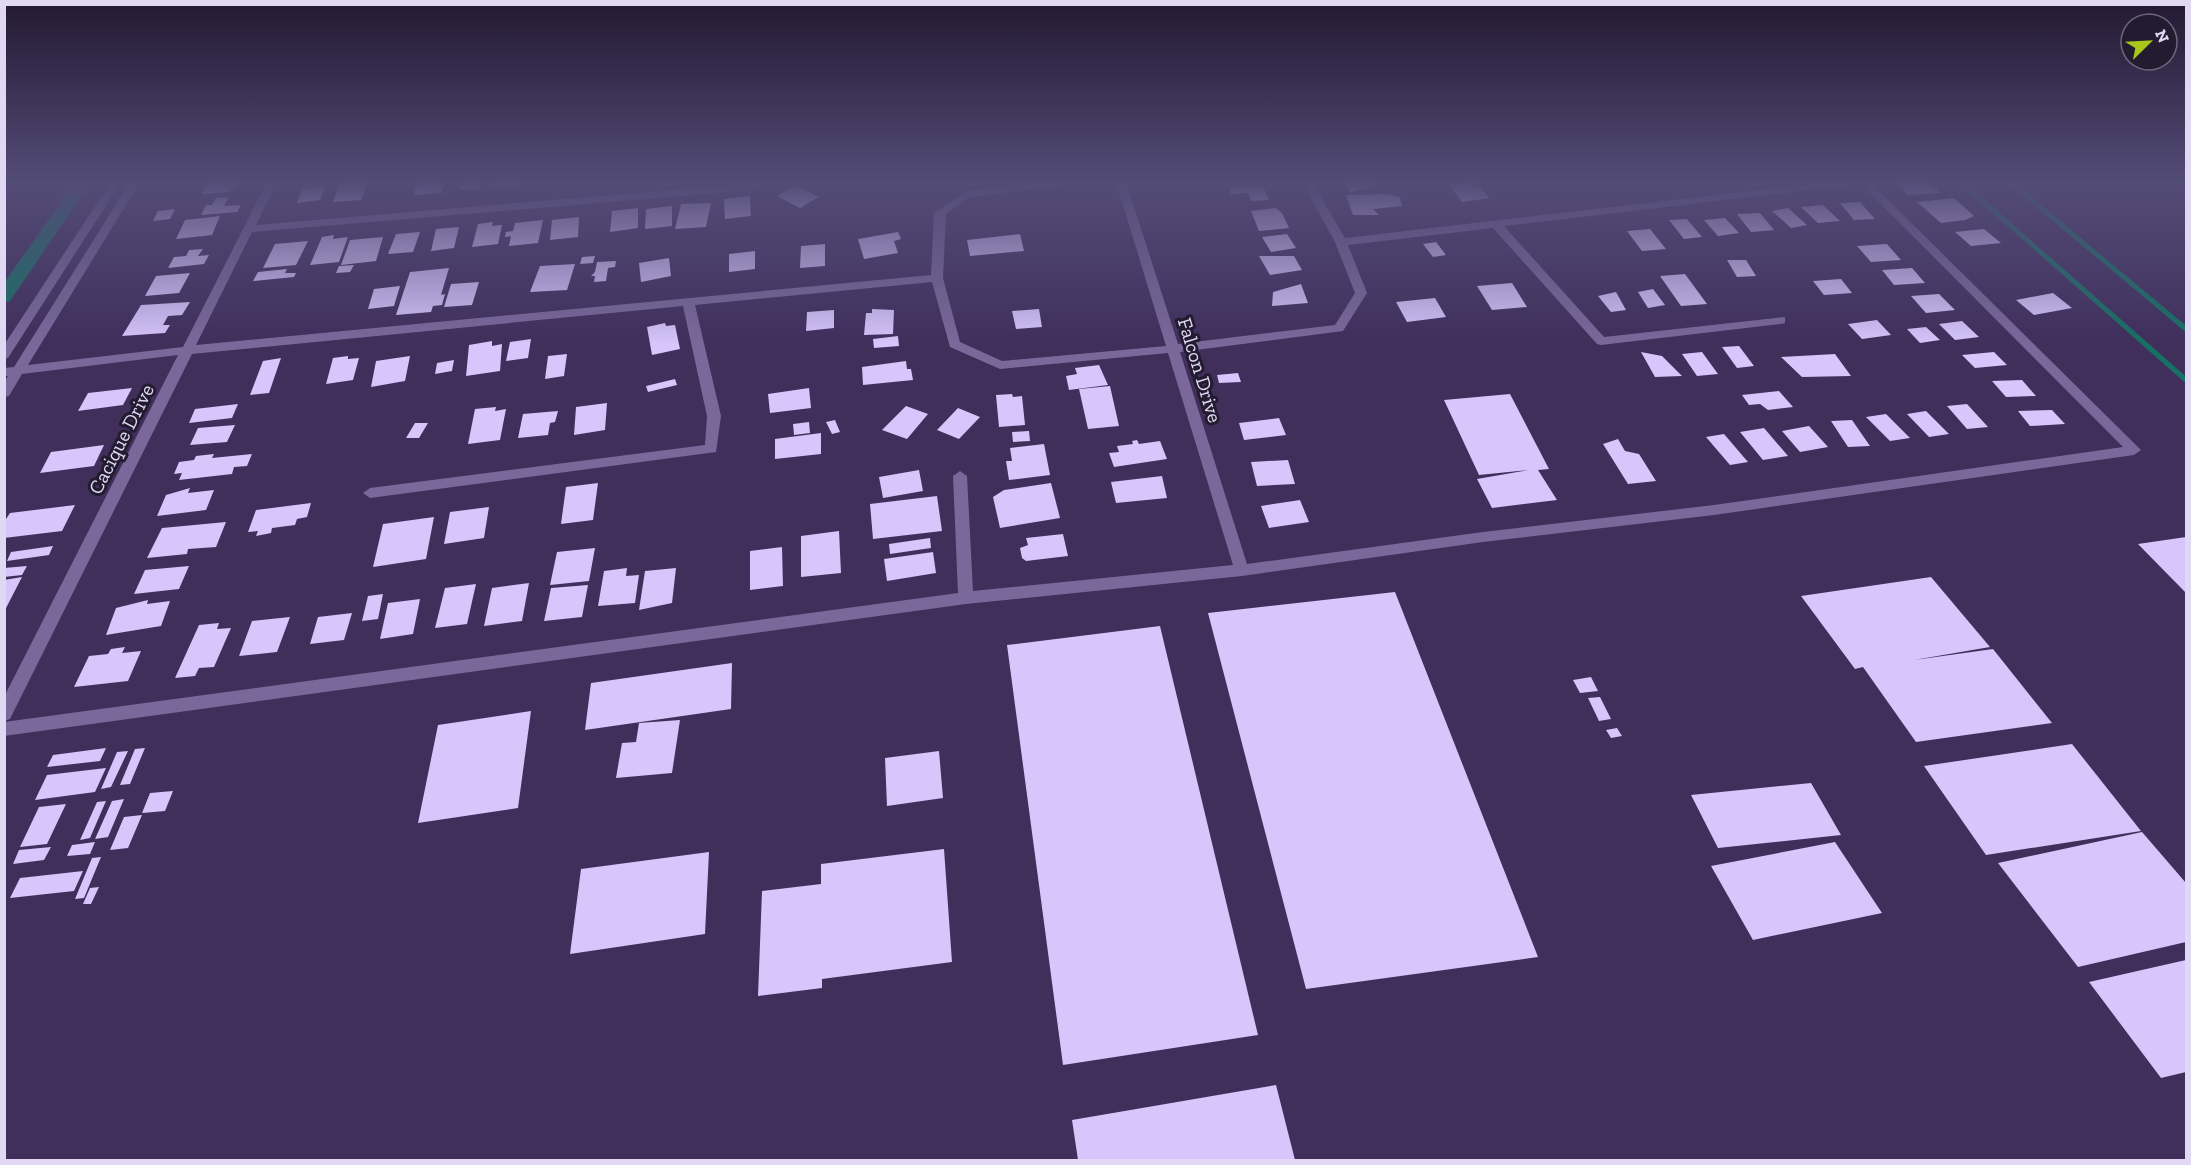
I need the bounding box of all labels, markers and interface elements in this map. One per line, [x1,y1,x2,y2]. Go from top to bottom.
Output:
north arrow [2119,12,2179,72]
text: N [2151,27,2173,46]
street label: Falcon Drive [1173,315,1227,425]
street label: Cacique Drive [83,380,159,498]

